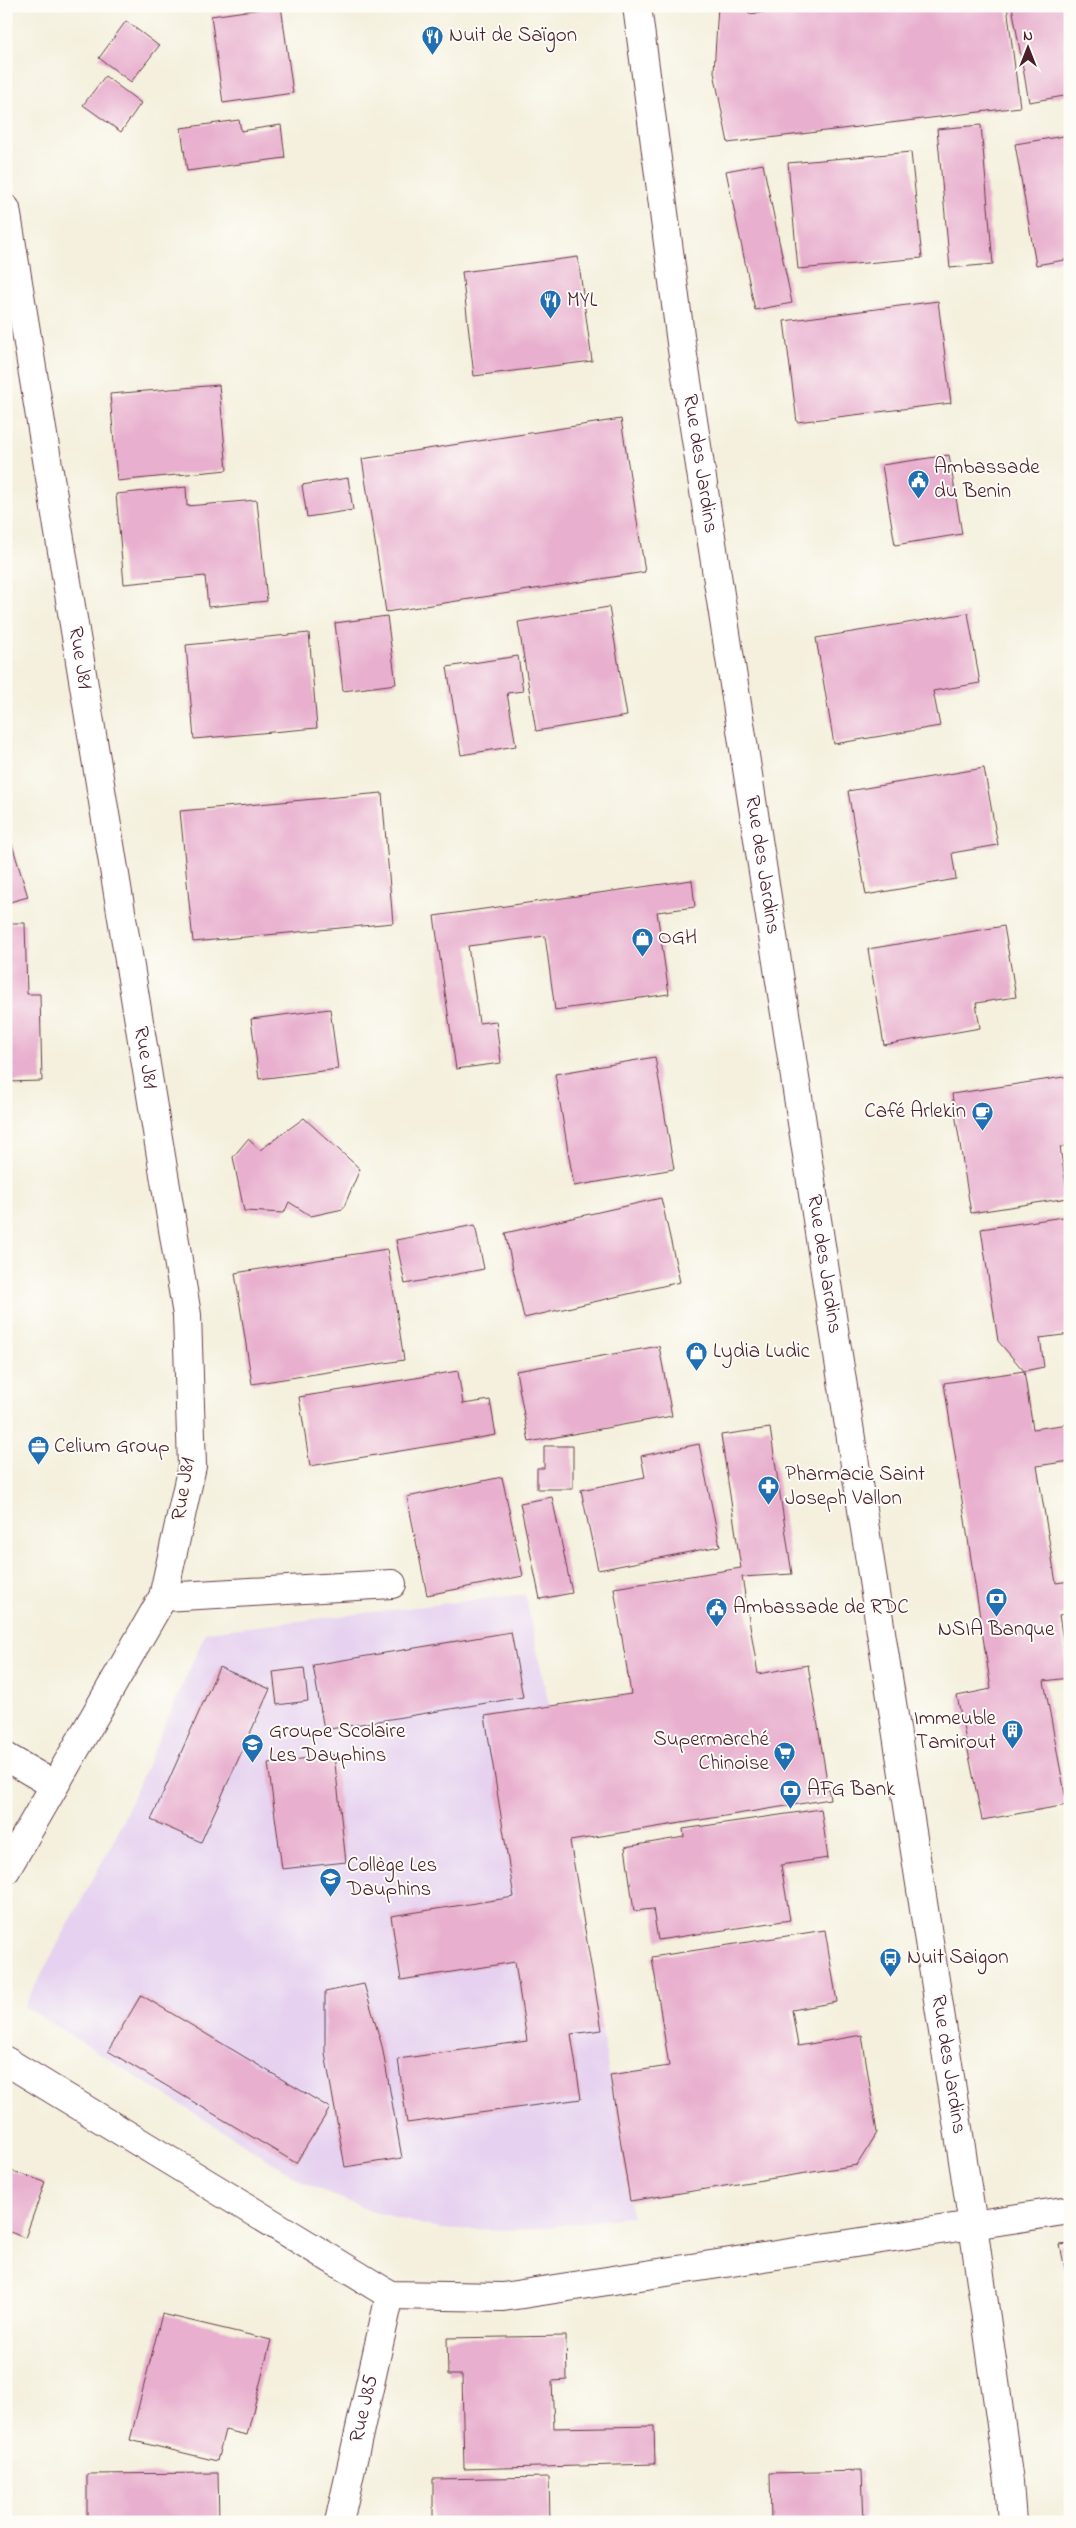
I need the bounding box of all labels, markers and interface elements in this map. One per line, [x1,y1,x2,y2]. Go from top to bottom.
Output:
place label: Nuit de Saïgon [449,21,577,53]
north arrow [1004,22,1054,72]
restaurant icon: Nuit de Saïgon [421,24,445,55]
text: N [1023,26,1033,47]
place label: MYL [567,286,597,316]
restaurant icon: MYL [539,289,563,320]
street label: Rue des Jardins [674,392,725,535]
place label: Ambassade du Benin [934,453,1040,507]
public building icon: Ambassade du Benin [906,468,930,499]
street label: Rue J81 [60,624,99,692]
street label: Rue des Jardins [736,793,788,936]
place label: OGH [658,923,697,953]
shop icon: OGH [630,926,654,957]
street label: Rue J81 [125,1024,165,1092]
place label: Café Arlekin [864,1097,966,1127]
cafe icon: Café Arlekin [970,1100,994,1131]
street label: Rue des Jardins [798,1193,849,1336]
place label: Lydia Ludic [713,1337,811,1369]
shop icon: Lydia Ludic [685,1340,709,1371]
place label: Celium Group [54,1432,170,1462]
office icon: Celium Group [26,1435,50,1466]
street label: Rue J81 [164,1455,204,1522]
place label: Pharmacie Saint Joseph Vallon [785,1460,925,1514]
pharmacy icon: Pharmacie Saint Joseph Vallon [757,1475,781,1506]
bank icon: NSIA Banque [984,1586,1008,1617]
place label: Ambassade de RDC [733,1593,909,1623]
public building icon: Ambassade de RDC [705,1596,729,1627]
place label: NSIA Banque [938,1615,1055,1645]
place label: Immeuble Tamirout [914,1704,997,1758]
place label: Groupe Scolaire Les Dauphins [269,1717,406,1771]
building icon: Immeuble Tamirout [1000,1719,1024,1750]
place label: Supermarché Chinoise [653,1725,770,1779]
school or university icon: Groupe Scolaire Les Dauphins [241,1732,265,1763]
supermarket icon: Supermarché Chinoise [773,1740,797,1771]
place label: AFG Bank [807,1775,896,1805]
bank icon: AFG Bank [779,1778,803,1809]
place label: Collège Les Dauphins [346,1851,437,1905]
school or university icon: Collège Les Dauphins [319,1866,343,1897]
place label: Nuit Saigon [907,1943,1009,1975]
bus stop icon: Nuit Saigon [879,1946,903,1977]
street label: Rue des Jardins [923,1993,974,2136]
street label: Rue J85 [342,2372,387,2445]

